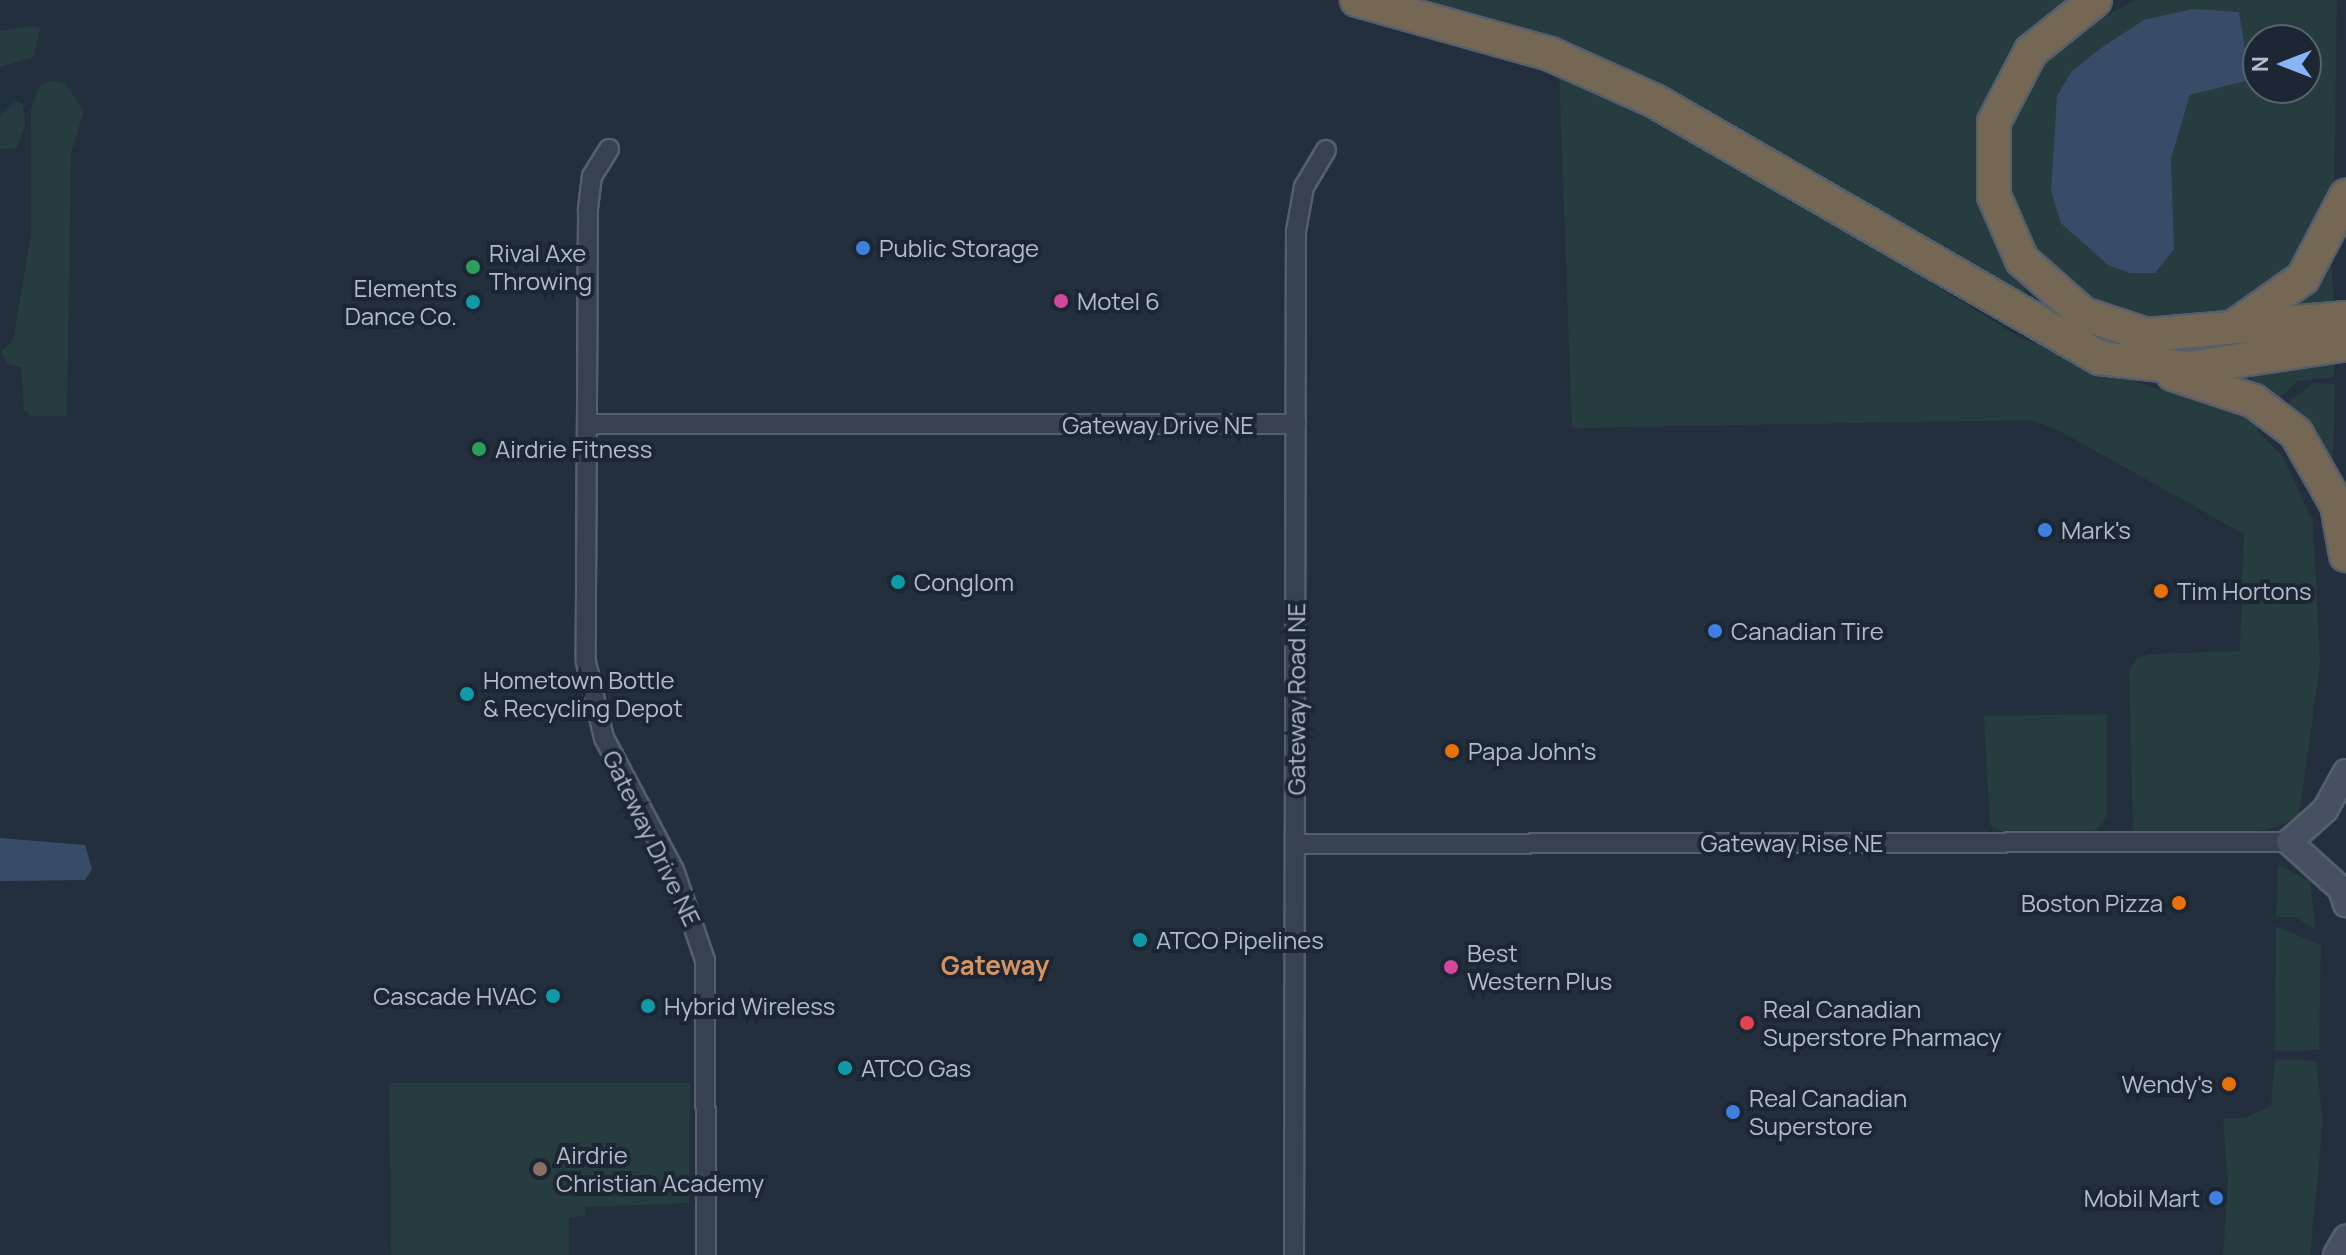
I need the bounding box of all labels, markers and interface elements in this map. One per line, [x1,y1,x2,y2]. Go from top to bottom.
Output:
north arrow [2242,24,2322,104]
text: N [2245,56,2275,72]
place label: Public Storage [879,234,1039,262]
place label: Rival Axe Throwing [489,239,592,295]
marker: Public Storage [854,239,872,257]
marker: Rival Axe Throwing [464,258,482,276]
place label: Elements Dance Co. [345,274,457,330]
place label: Motel 6 [1077,287,1160,315]
marker: Motel 6 [1052,292,1070,310]
marker: Elements Dance Co. [464,293,482,311]
street label: Gateway Drive NE [1062,411,1254,439]
place label: Airdrie Fitness [495,435,652,463]
marker: Airdrie Fitness [470,440,488,458]
place label: Mark's [2061,516,2131,544]
marker: Mark's [2036,521,2054,539]
place label: Conglom [914,568,1014,596]
marker: Conglom [889,573,907,591]
place label: Tim Hortons [2177,577,2312,605]
marker: Tim Hortons [2152,582,2170,600]
street label: Gateway Road NE [1282,603,1310,795]
place label: Canadian Tire [1731,617,1884,645]
marker: Canadian Tire [1706,622,1724,640]
place label: Hometown Bottle & Recycling Depot [483,666,683,722]
marker: Hometown Bottle & Recycling Depot [458,685,476,703]
place label: Papa John's [1468,737,1596,765]
marker: Papa John's [1443,742,1461,760]
street label: Gateway Drive NE [597,746,707,930]
street label: Gateway Rise NE [1701,829,1883,857]
place label: Boston Pizza [2021,889,2163,917]
marker: Boston Pizza [2170,894,2188,912]
place label: ATCO Pipelines [1156,926,1324,954]
marker: ATCO Pipelines [1131,931,1149,949]
place label: Best Western Plus [1467,939,1612,995]
district label: Gateway [941,950,1049,982]
marker: Best Western Plus [1442,958,1460,976]
place label: Cascade HVAC [373,982,537,1010]
marker: Cascade HVAC [544,987,562,1005]
place label: Hybrid Wireless [664,992,835,1020]
place label: Real Canadian Superstore Pharmacy [1763,995,2002,1051]
marker: Hybrid Wireless [639,997,657,1015]
marker: Real Canadian Superstore Pharmacy [1738,1014,1756,1032]
place label: ATCO Gas [861,1054,971,1082]
marker: ATCO Gas [836,1059,854,1077]
place label: Wendy's [2121,1070,2213,1098]
marker: Wendy's [2220,1075,2238,1093]
place label: Real Canadian Superstore [1749,1084,1907,1140]
marker: Real Canadian Superstore [1724,1103,1742,1121]
place label: Airdrie Christian Academy [556,1141,764,1197]
marker: Airdrie Christian Academy [531,1160,549,1178]
place label: Mobil Mart [2084,1184,2200,1212]
marker: Mobil Mart [2207,1189,2225,1207]

